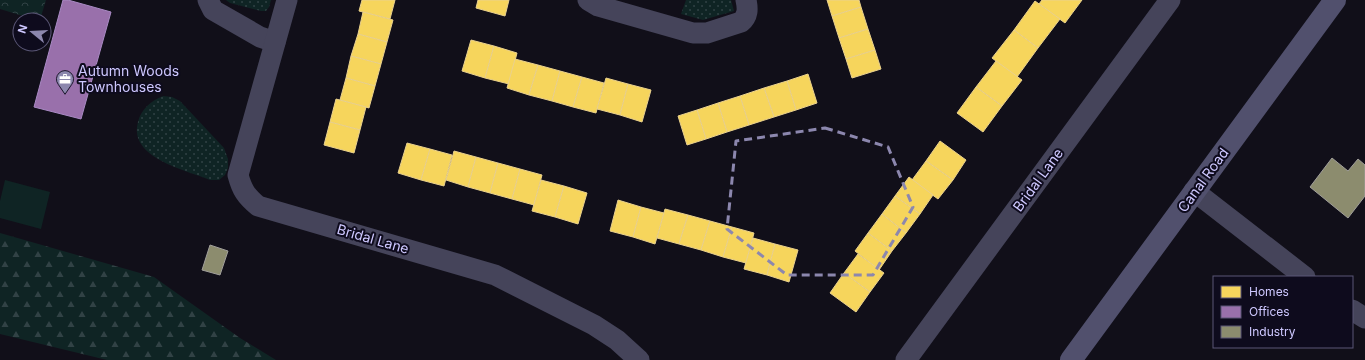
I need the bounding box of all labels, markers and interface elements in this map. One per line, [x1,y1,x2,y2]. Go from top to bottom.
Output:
north arrow [12,12,52,52]
text: N [15,23,30,35]
place label: Autumn Woods Townhouses [78,62,179,95]
office icon: Autumn Woods Townhouses [55,69,75,94]
street label: Canal Road [1174,144,1232,215]
street label: Bridal Lane [1009,145,1066,215]
street label: Bridal Lane [335,220,411,257]
legend [1213,276,1353,348]
text: Homes [1249,284,1289,299]
text: Offices [1249,304,1290,319]
text: Industry [1249,324,1296,339]

